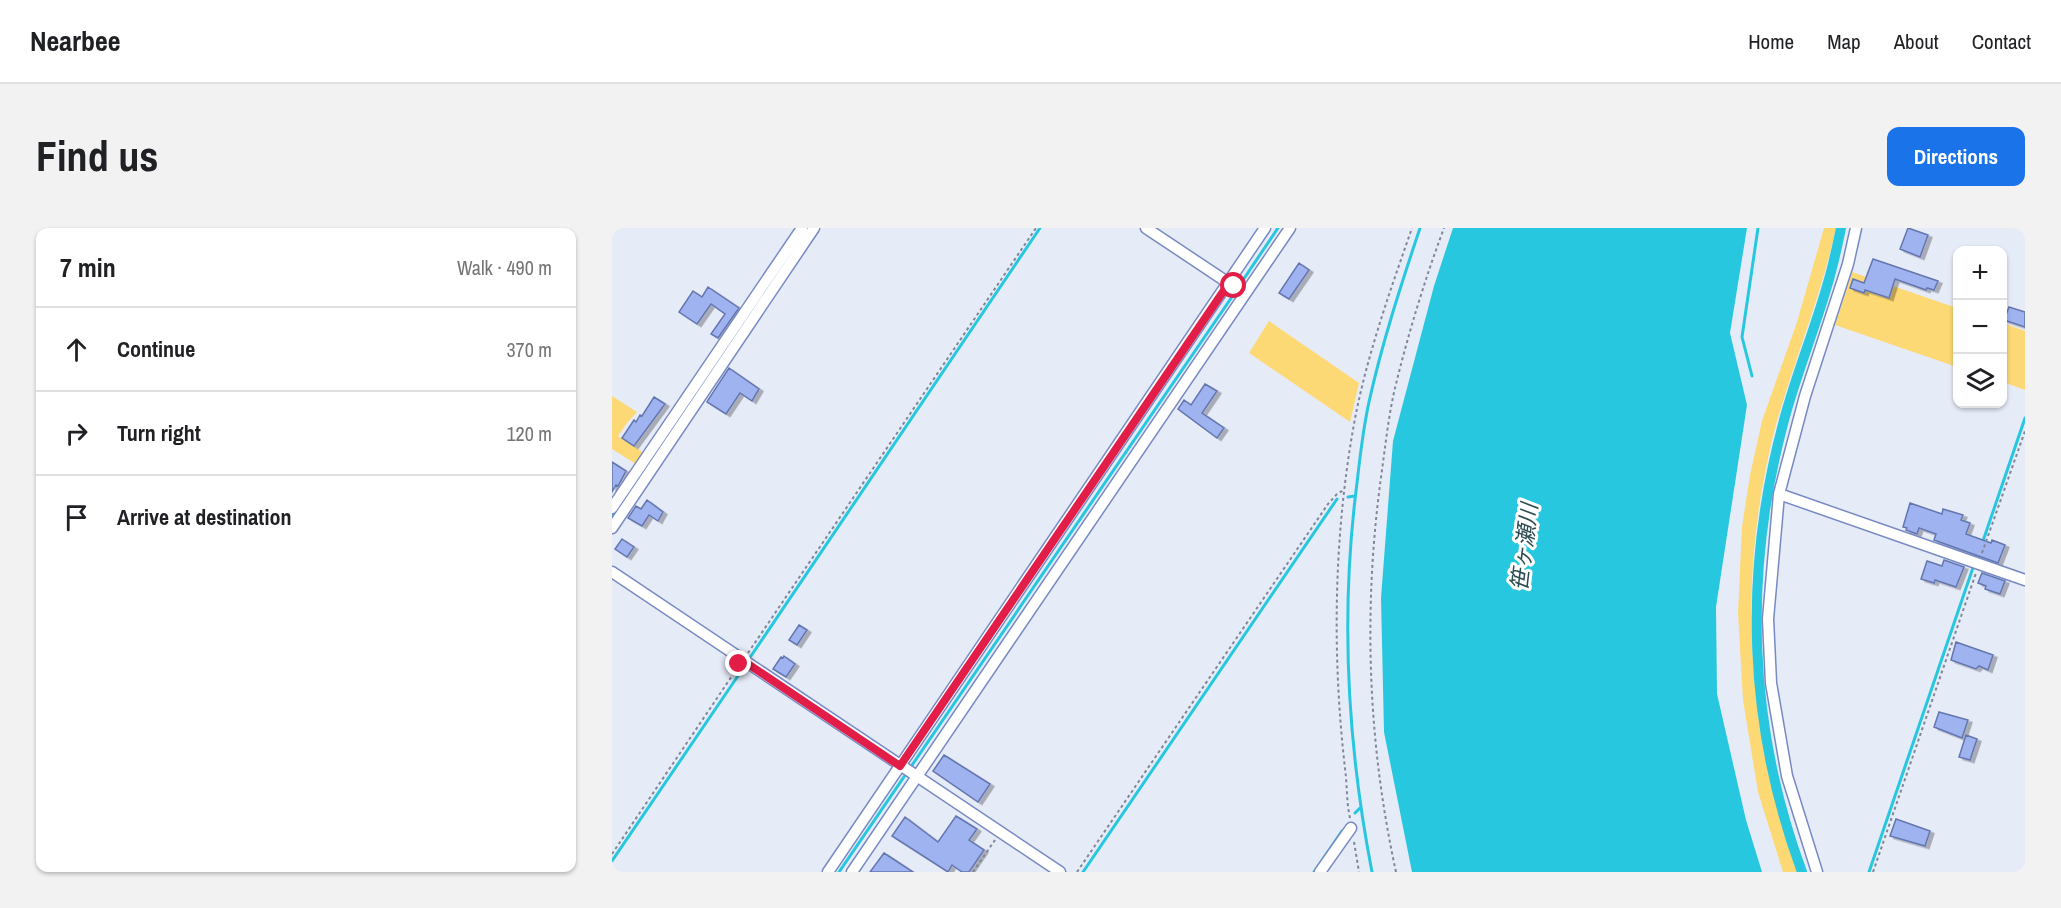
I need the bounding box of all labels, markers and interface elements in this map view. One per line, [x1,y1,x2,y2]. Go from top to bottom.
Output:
text: Nearbee [30,22,121,60]
text: Home [1748,27,1794,56]
text: Map [1827,27,1861,56]
text: About [1894,27,1939,56]
text: Contact [1972,27,2031,56]
button: Directions [1887,127,2025,186]
text: Find us [36,128,158,184]
map controls [1953,246,2007,408]
button: + [1953,246,2007,300]
text: 7 min [60,250,116,285]
text: Walk · 490 m [457,254,552,281]
route start [1220,272,1246,298]
button: − [1953,300,2007,354]
icon: ahead [60,333,93,366]
text: Continue [117,334,195,364]
text: 370 m [506,336,552,363]
button: layers [1953,354,2007,408]
icon: right [60,417,93,450]
text: Turn right [117,418,201,448]
text: 120 m [506,420,552,447]
water label: 笹ヶ瀬川 [1504,500,1544,593]
icon: arrive [60,501,93,534]
text: Arrive at destination [117,502,291,532]
route end [725,650,751,676]

